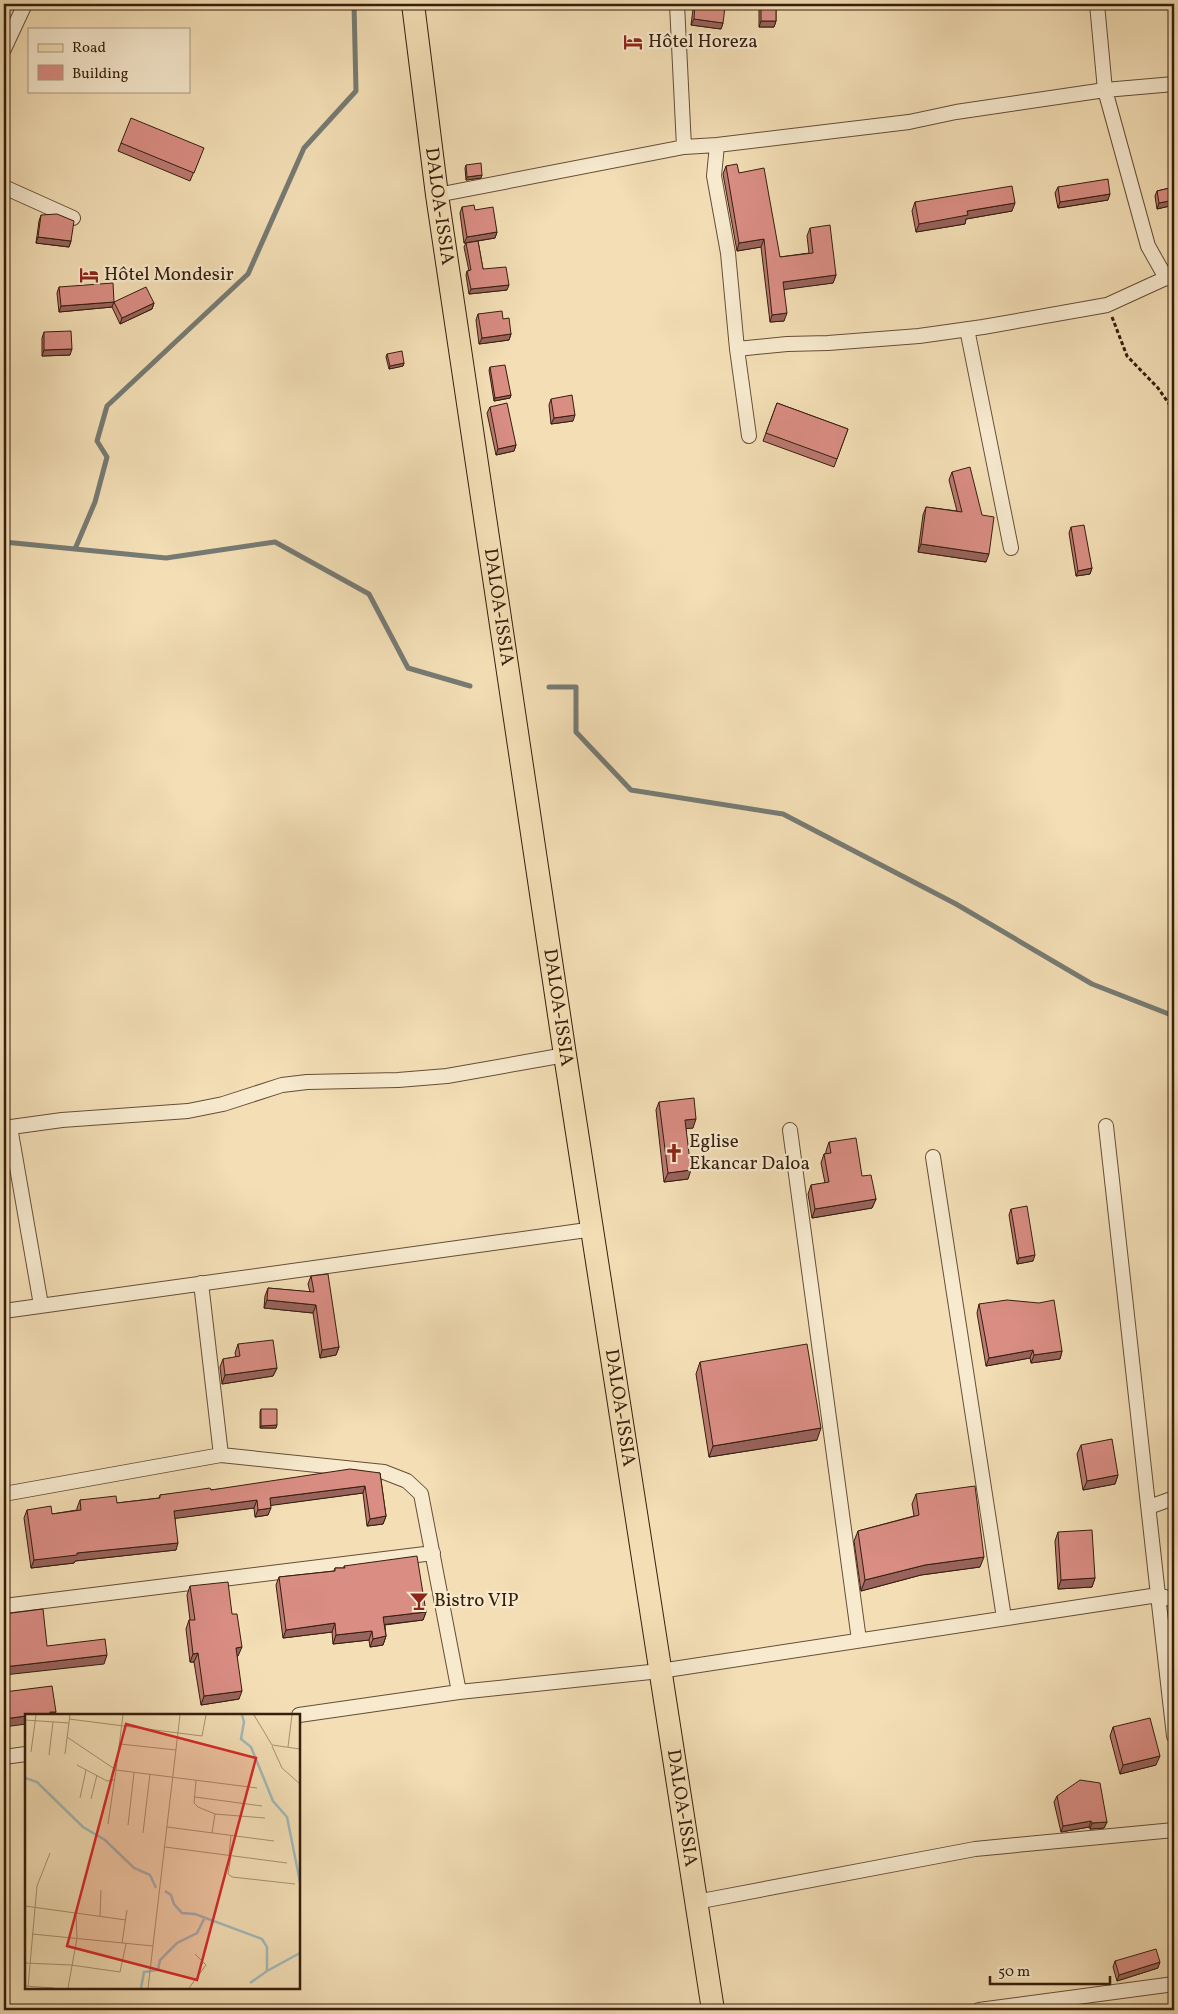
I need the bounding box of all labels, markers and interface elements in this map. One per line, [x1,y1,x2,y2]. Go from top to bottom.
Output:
legend [28,28,190,92]
place label: Hôtel Horeza [648,29,758,55]
hotel icon: Hôtel Horeza [622,31,644,53]
text: Road [72,38,106,59]
text: Building [72,64,129,85]
street label: DALOA-ISSIA [418,146,460,267]
place label: Hôtel Mondesir [104,262,234,288]
hotel icon: Hôtel Mondesir [78,264,100,286]
street label: DALOA-ISSIA [477,546,520,668]
street label: DALOA-ISSIA [536,947,580,1068]
place label: Eglise Ekancar Daloa [689,1129,810,1177]
church icon: Eglise Ekancar Daloa [663,1142,685,1164]
street label: DALOA-ISSIA [598,1347,642,1468]
place label: Bistro VIP [434,1588,518,1614]
bar icon: Bistro VIP [408,1590,430,1612]
inset map [25,1714,300,1989]
street label: DALOA-ISSIA [660,1747,704,1869]
scale bar [990,1954,1110,1986]
text: 50 m [998,1962,1030,1983]

